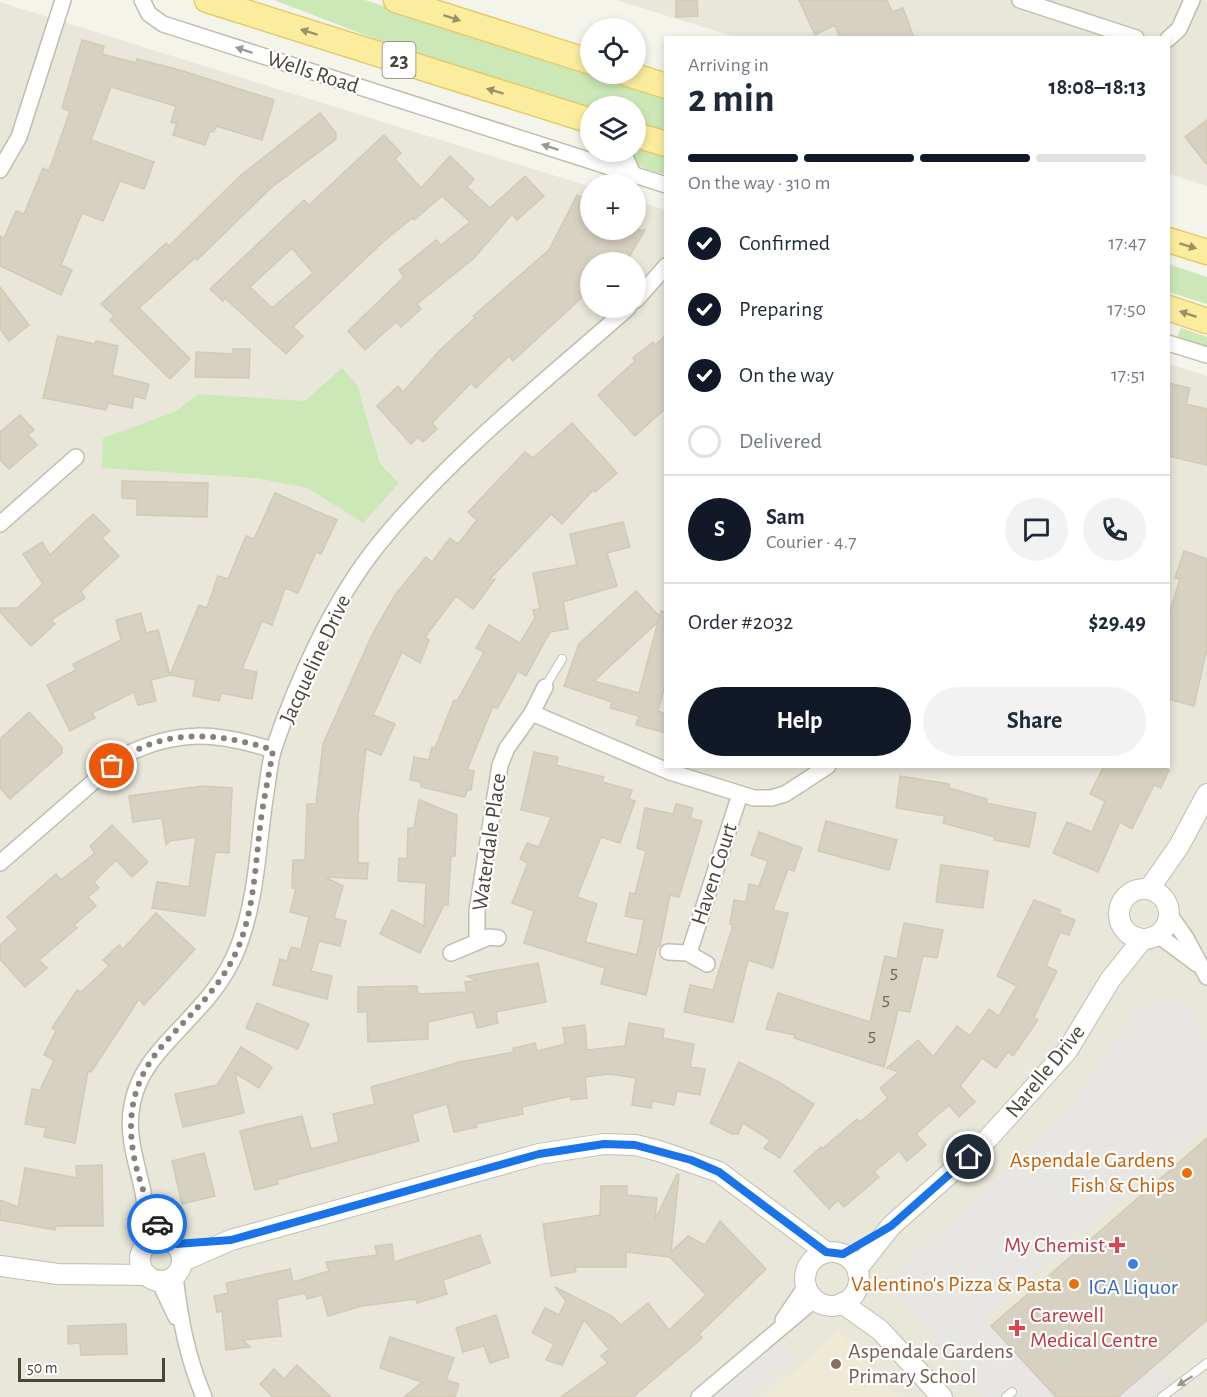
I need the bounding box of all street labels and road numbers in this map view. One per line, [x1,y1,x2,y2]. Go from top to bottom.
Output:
road number: 23 [382,42,416,78]
street label: Wells Road [264,47,362,97]
street label: Jacqueline Drive [276,591,354,727]
street label: Waterdale Place [468,772,510,912]
street label: Haven Court [687,820,741,928]
street label: Narelle Drive [1001,1020,1089,1122]

